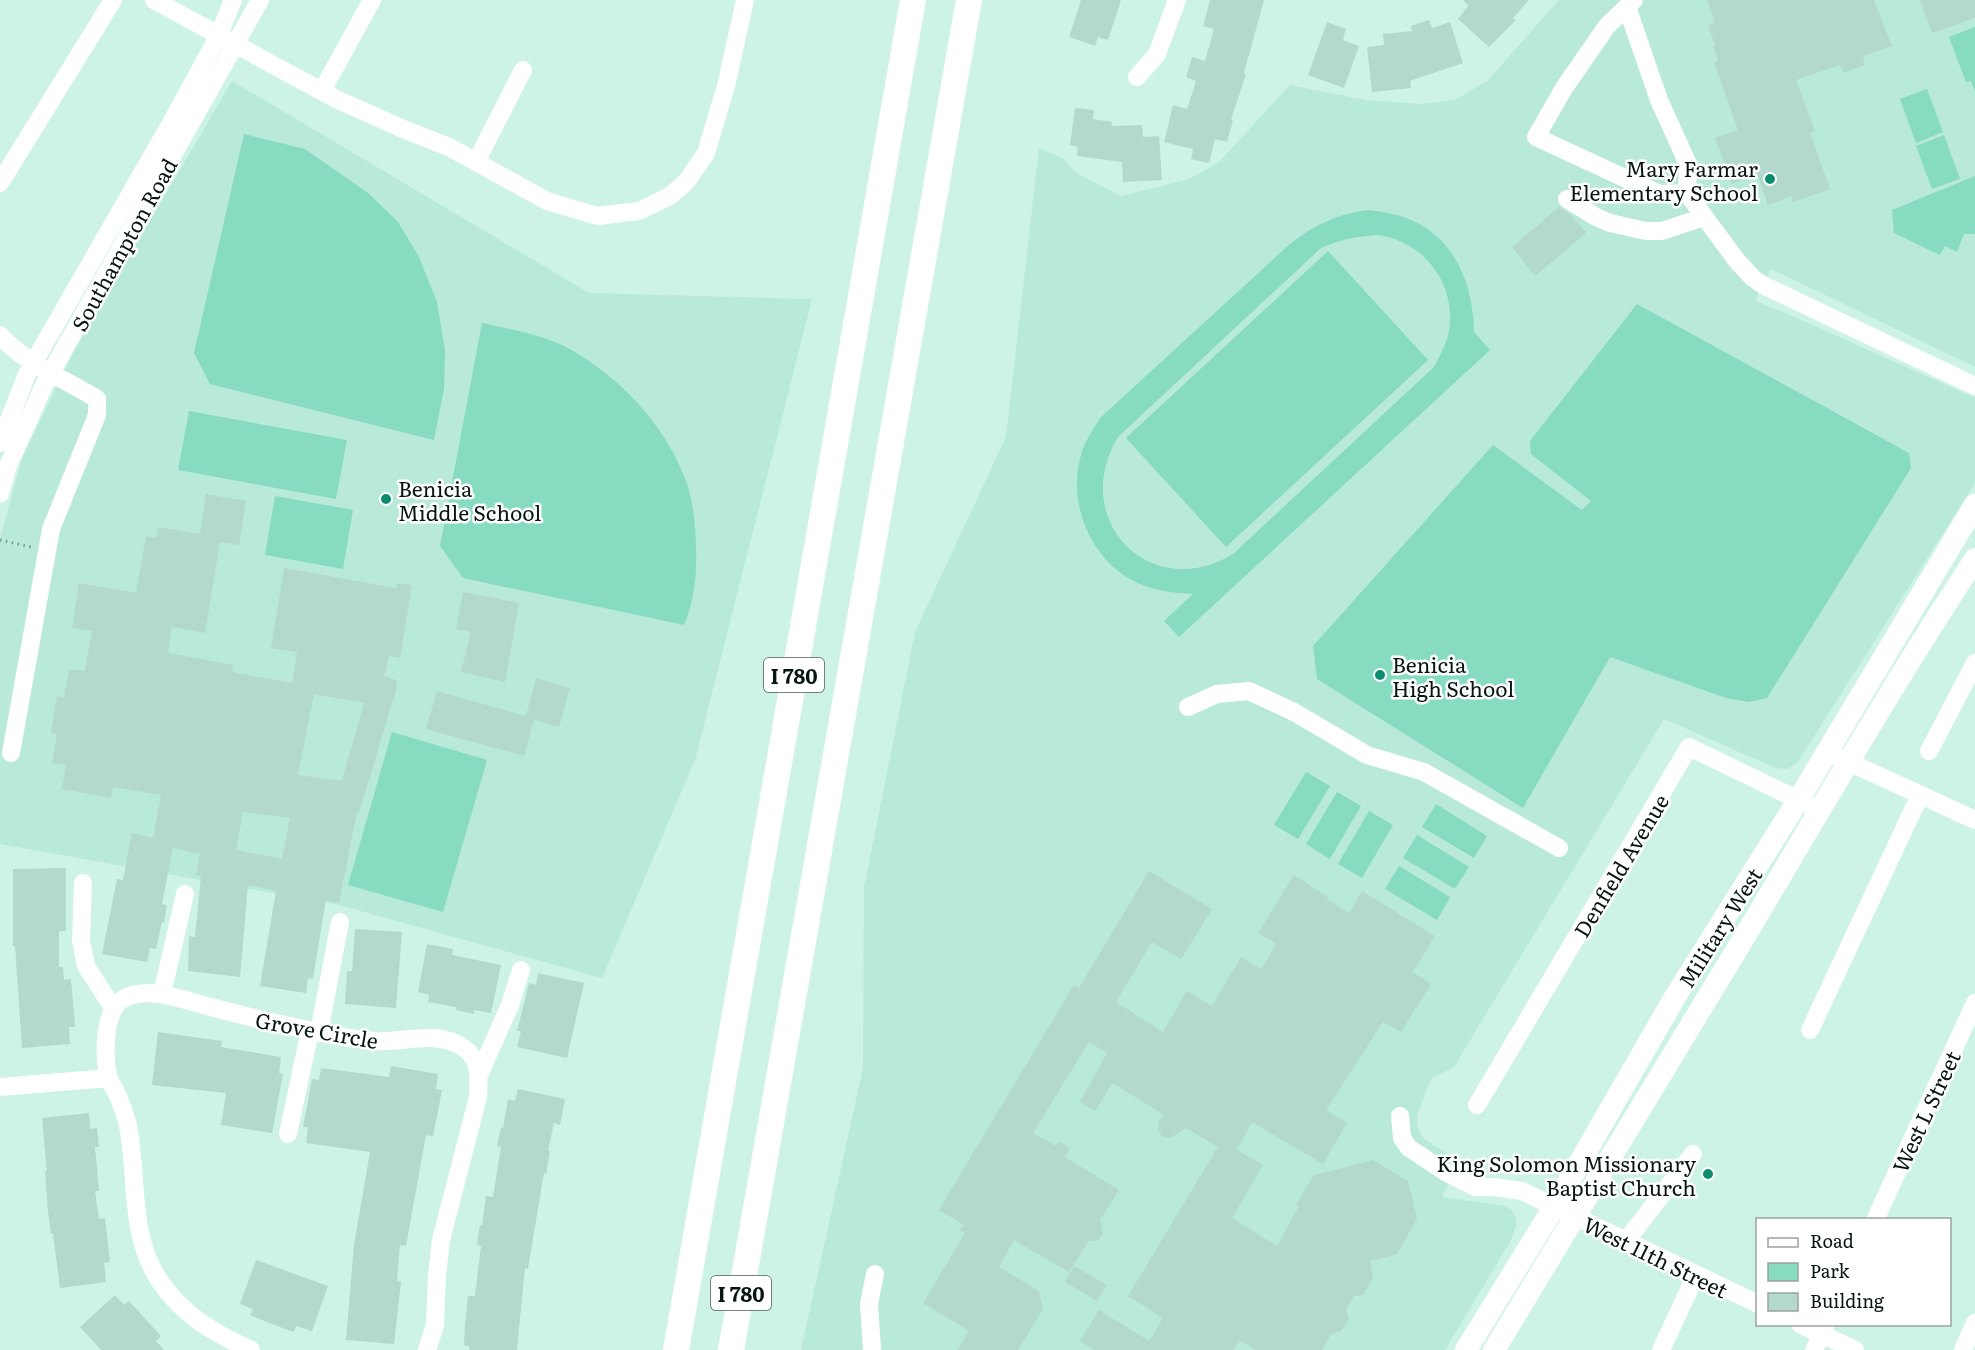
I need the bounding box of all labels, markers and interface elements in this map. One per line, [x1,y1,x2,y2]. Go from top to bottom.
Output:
street label: Southampton Road [63,152,183,336]
place label: Mary Farmar Elementary School [1569,152,1758,207]
marker: Mary Farmar Elementary School [1763,172,1777,186]
place label: Benicia Middle School [398,472,541,527]
marker: Benicia Middle School [379,492,393,506]
place label: Benicia High School [1392,648,1514,703]
road number: I 780 [764,658,824,692]
marker: Benicia High School [1373,668,1387,682]
street label: Denfield Avenue [1565,787,1675,943]
street label: Military West [1670,861,1769,993]
street label: Grove Circle [253,1003,381,1055]
street label: West L Street [1883,1045,1967,1177]
place label: King Solomon Missionary Baptist Church [1436,1147,1697,1202]
marker: King Solomon Missionary Baptist Church [1701,1167,1715,1181]
street label: West 11th Street [1578,1208,1734,1305]
legend [1756,1218,1951,1326]
text: Road [1810,1227,1854,1254]
text: Park [1810,1257,1851,1284]
road number: I 780 [711,1276,771,1310]
text: Building [1810,1287,1885,1314]

